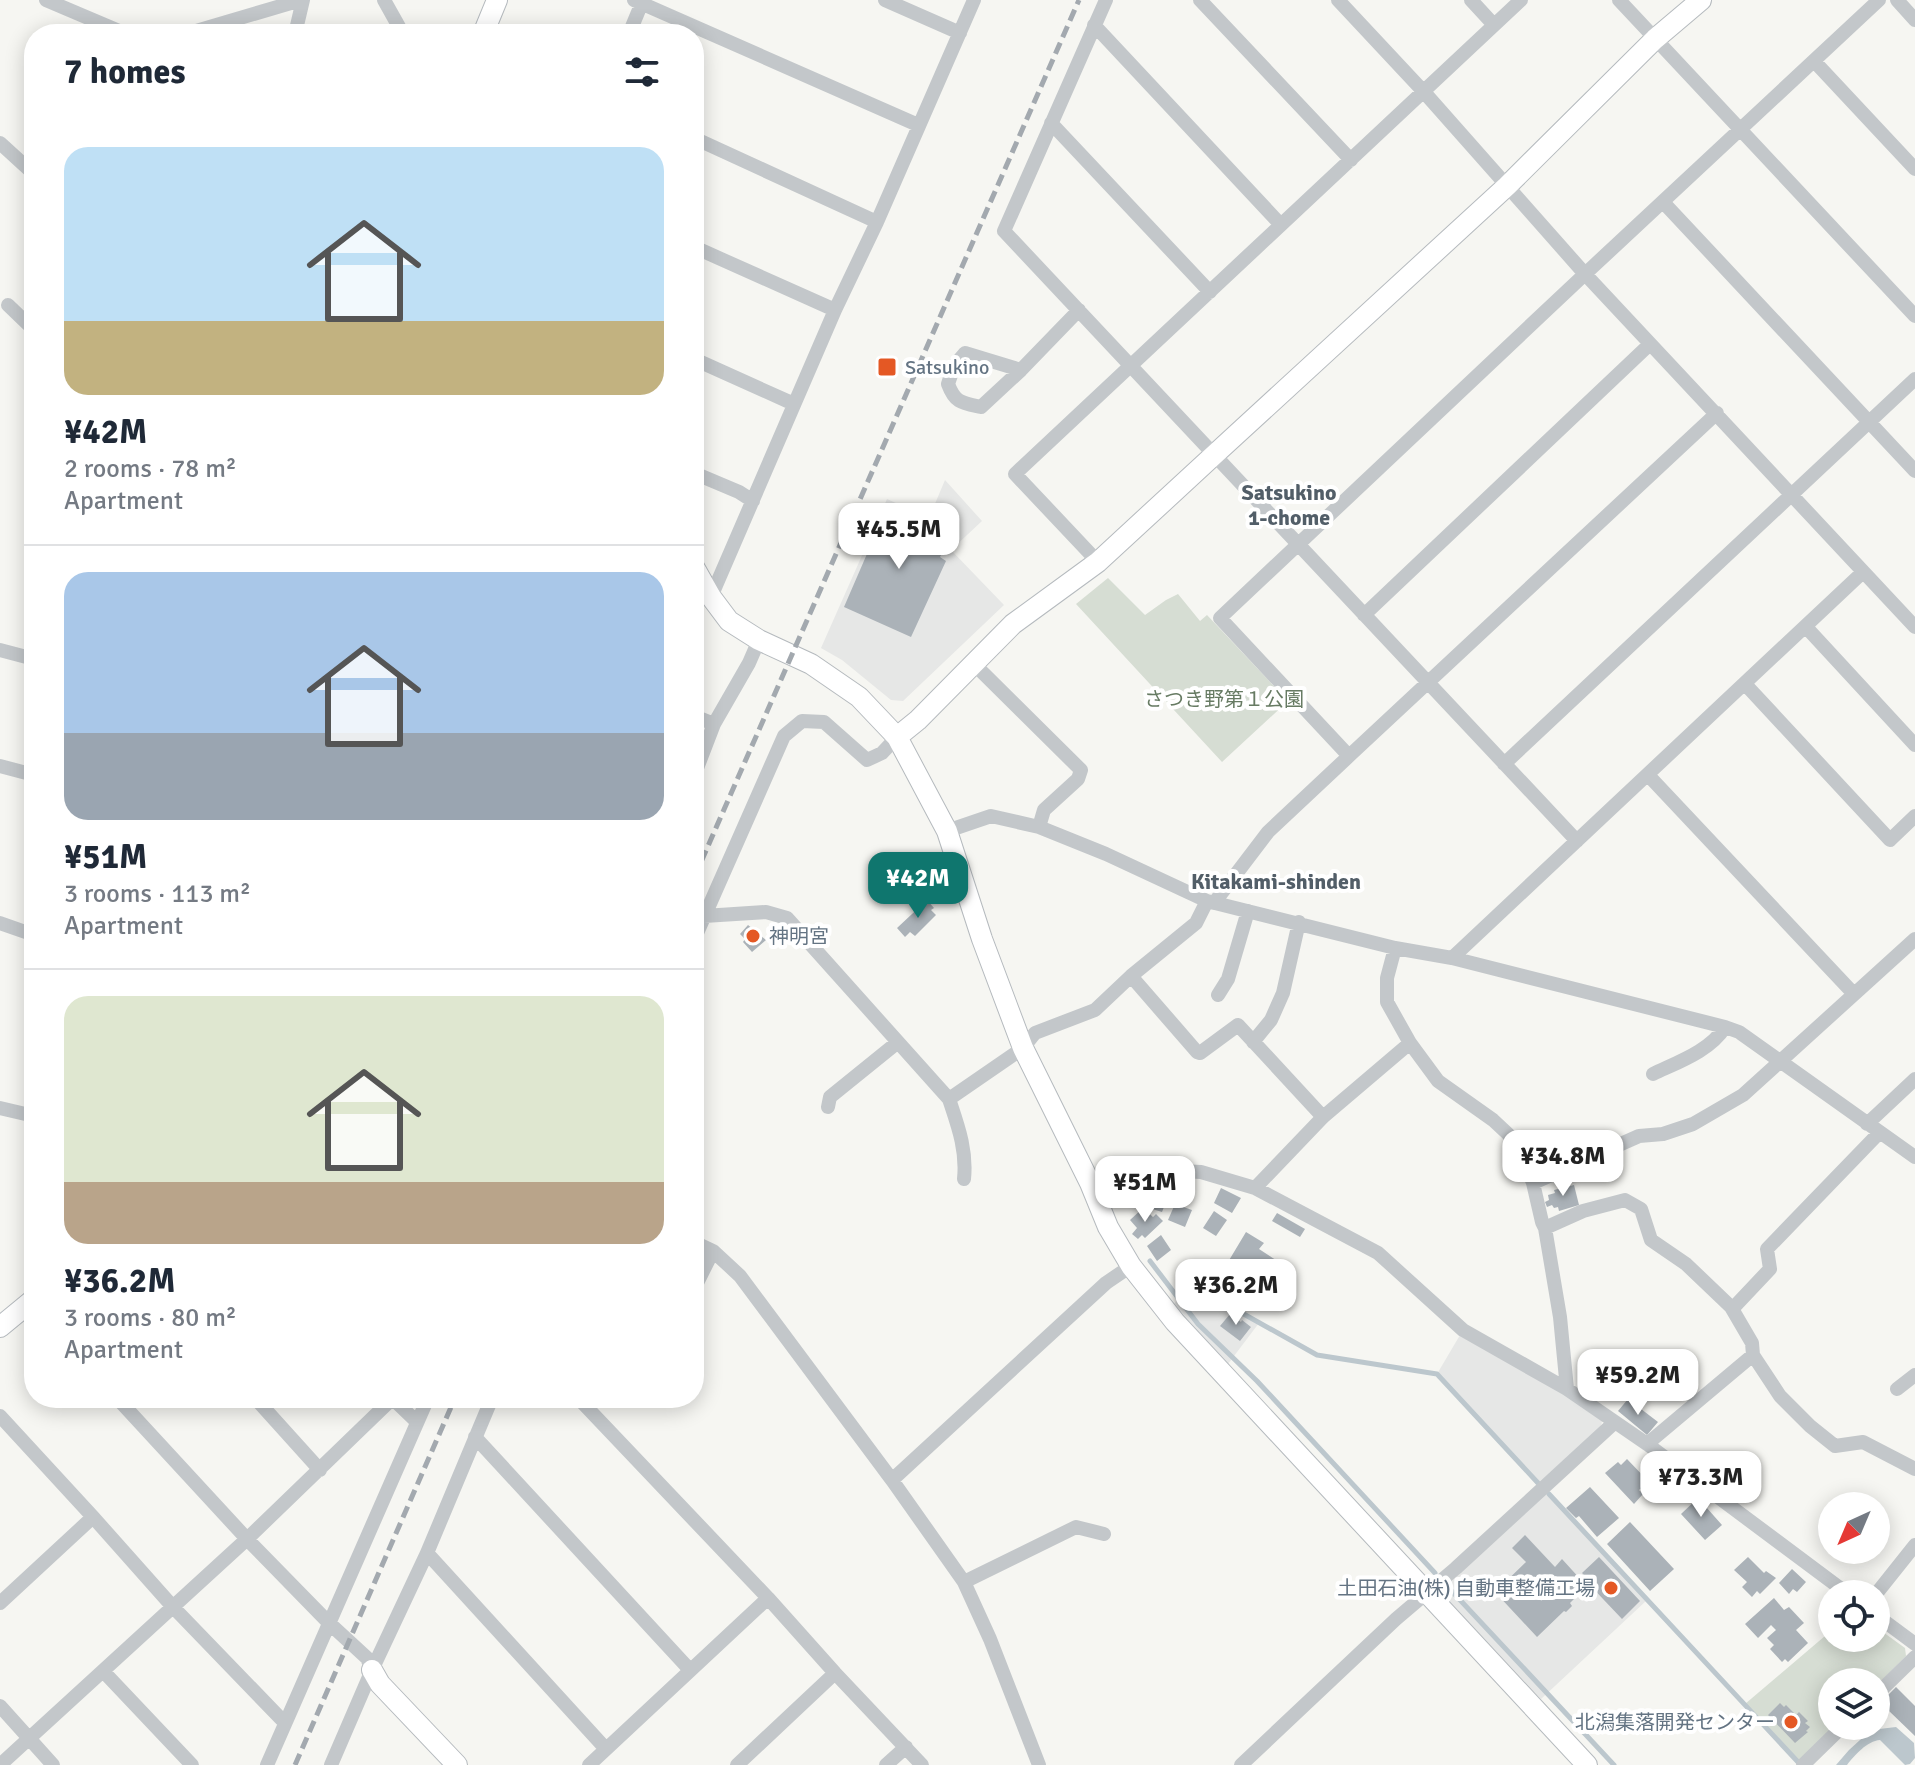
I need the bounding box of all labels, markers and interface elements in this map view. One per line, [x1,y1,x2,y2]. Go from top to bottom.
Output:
icon: filters [620,50,664,94]
text: 7 homes [64,51,185,93]
icon: home [292,199,436,343]
place label: Satsukino [905,355,989,380]
marker: Satsukino [876,356,898,378]
text: ¥42M [64,411,147,453]
text: 2 rooms · 78 m² [64,453,237,485]
district label: Satsukino 1-chome [1242,479,1336,531]
text: Apartment [64,485,183,517]
pin: ¥45.5M [834,503,964,571]
text: ¥45.5M [856,513,942,545]
icon: home [292,624,436,768]
park label: さつき野第１公園 [1144,687,1304,712]
text: ¥51M [64,836,147,878]
pin: ¥42M [871,852,965,920]
text: ¥42M [886,862,950,894]
district label: Kitakami-shinden [1191,868,1361,895]
text: 3 rooms · 113 m² [64,878,251,910]
text: Apartment [64,910,183,942]
place label: 神明宮 [769,924,829,949]
marker: 神明宮 [744,927,762,945]
icon: home [292,1048,436,1192]
pin: ¥34.8M [1498,1130,1628,1198]
text: ¥34.8M [1520,1140,1606,1172]
pin: ¥51M [1098,1156,1192,1224]
text: ¥51M [1113,1166,1177,1198]
pin: ¥36.2M [1171,1259,1301,1327]
text: ¥36.2M [64,1260,176,1302]
text: ¥36.2M [1193,1269,1279,1301]
text: 3 rooms · 80 m² [64,1302,237,1334]
text: Apartment [64,1334,183,1366]
pin: ¥59.2M [1573,1349,1703,1417]
text: ¥59.2M [1595,1359,1681,1391]
pin: ¥73.3M [1636,1451,1766,1519]
text: ¥73.3M [1658,1461,1744,1493]
north arrow [1818,1492,1890,1564]
map controls [1818,1492,1890,1740]
place label: 土田石油(株) 自動車整備工場 [1337,1576,1595,1601]
marker: 土田石油(株) 自動車整備工場 [1602,1579,1620,1597]
button: locate [1818,1580,1890,1652]
button: layers [1818,1668,1890,1740]
place label: 北潟集落開発センター [1575,1710,1775,1735]
marker: 北潟集落開発センター [1782,1713,1800,1731]

